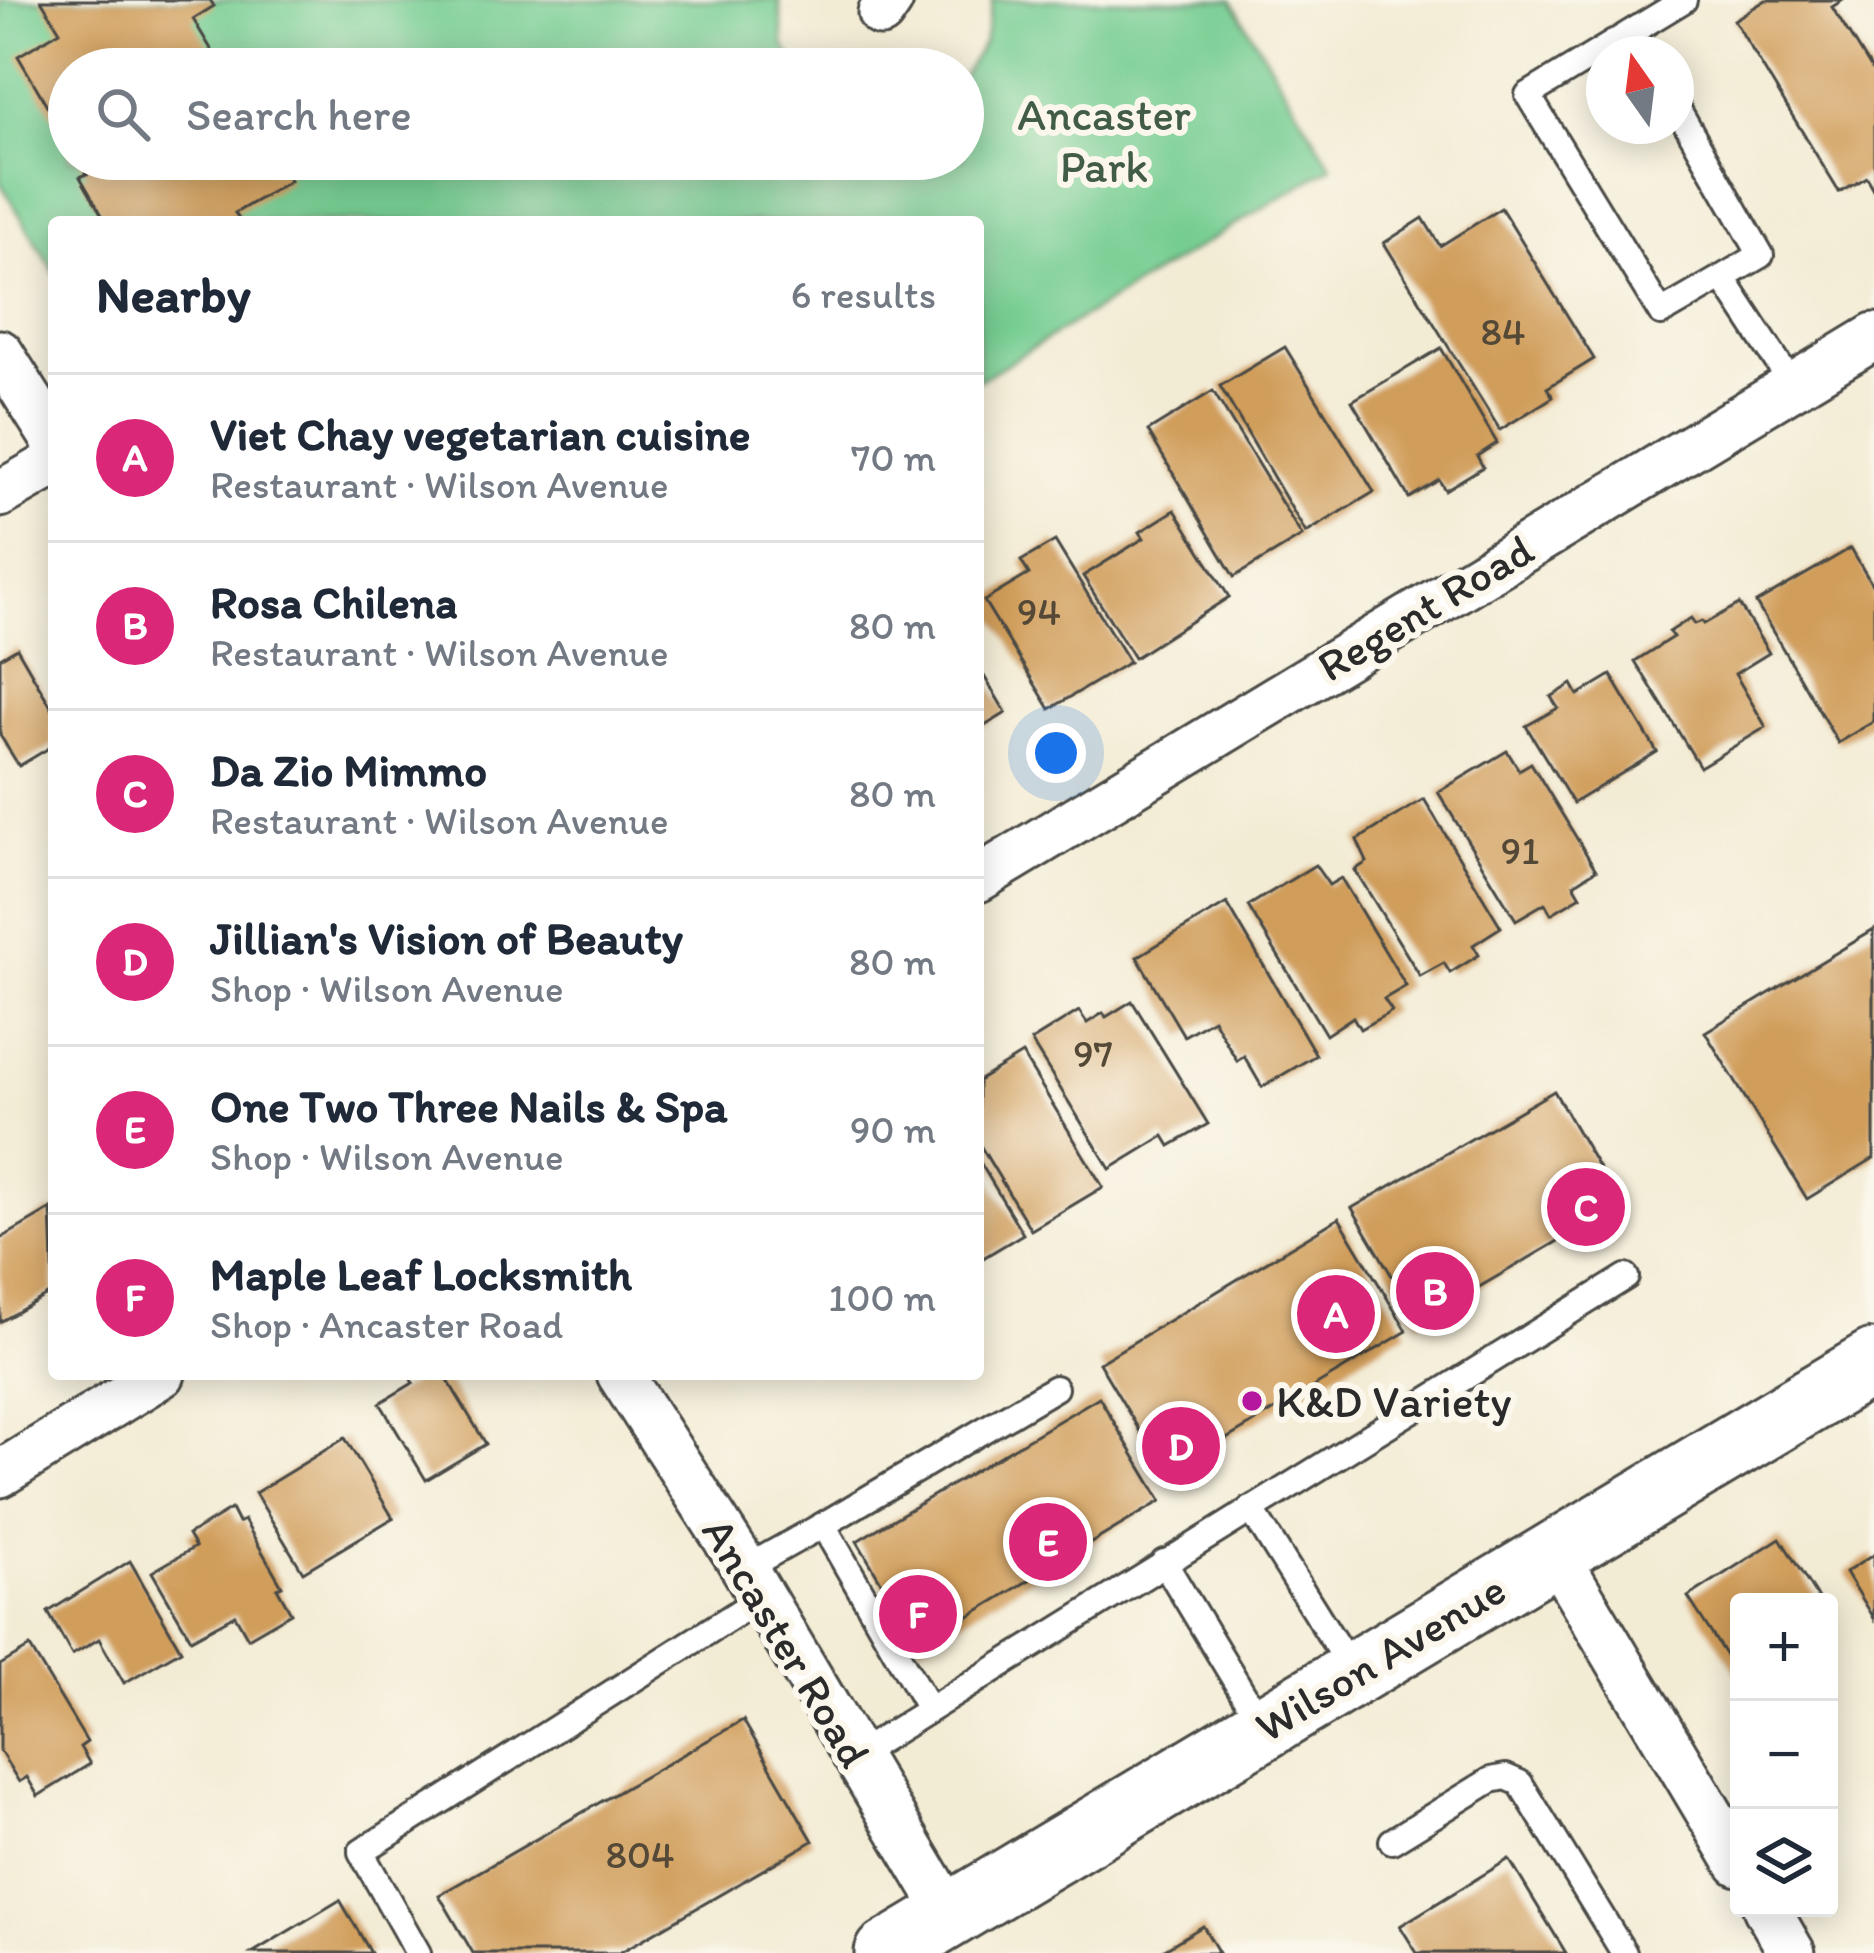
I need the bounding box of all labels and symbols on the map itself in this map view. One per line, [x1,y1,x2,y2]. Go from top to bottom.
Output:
north arrow [1586,36,1694,144]
park label: Ancaster Park [1017,87,1191,193]
house number: 84 [1481,308,1525,355]
street label: Regent Road [1307,521,1543,693]
house number: 94 [1017,588,1061,635]
your location [1026,723,1086,783]
house number: 91 [1501,827,1539,874]
house number: 97 [1073,1030,1113,1077]
pin: C [1547,1162,1625,1252]
pin: B [1396,1246,1474,1336]
pin: A [1297,1269,1375,1359]
place label: K&D Variety [1276,1374,1512,1428]
marker: K&D Variety [1239,1388,1265,1414]
pin: D [1142,1401,1220,1491]
pin: E [1009,1497,1087,1587]
street label: Ancaster Road [691,1507,883,1777]
street label: Wilson Avenue [1245,1561,1515,1753]
pin: F [879,1569,957,1659]
house number: 804 [606,1831,674,1878]

